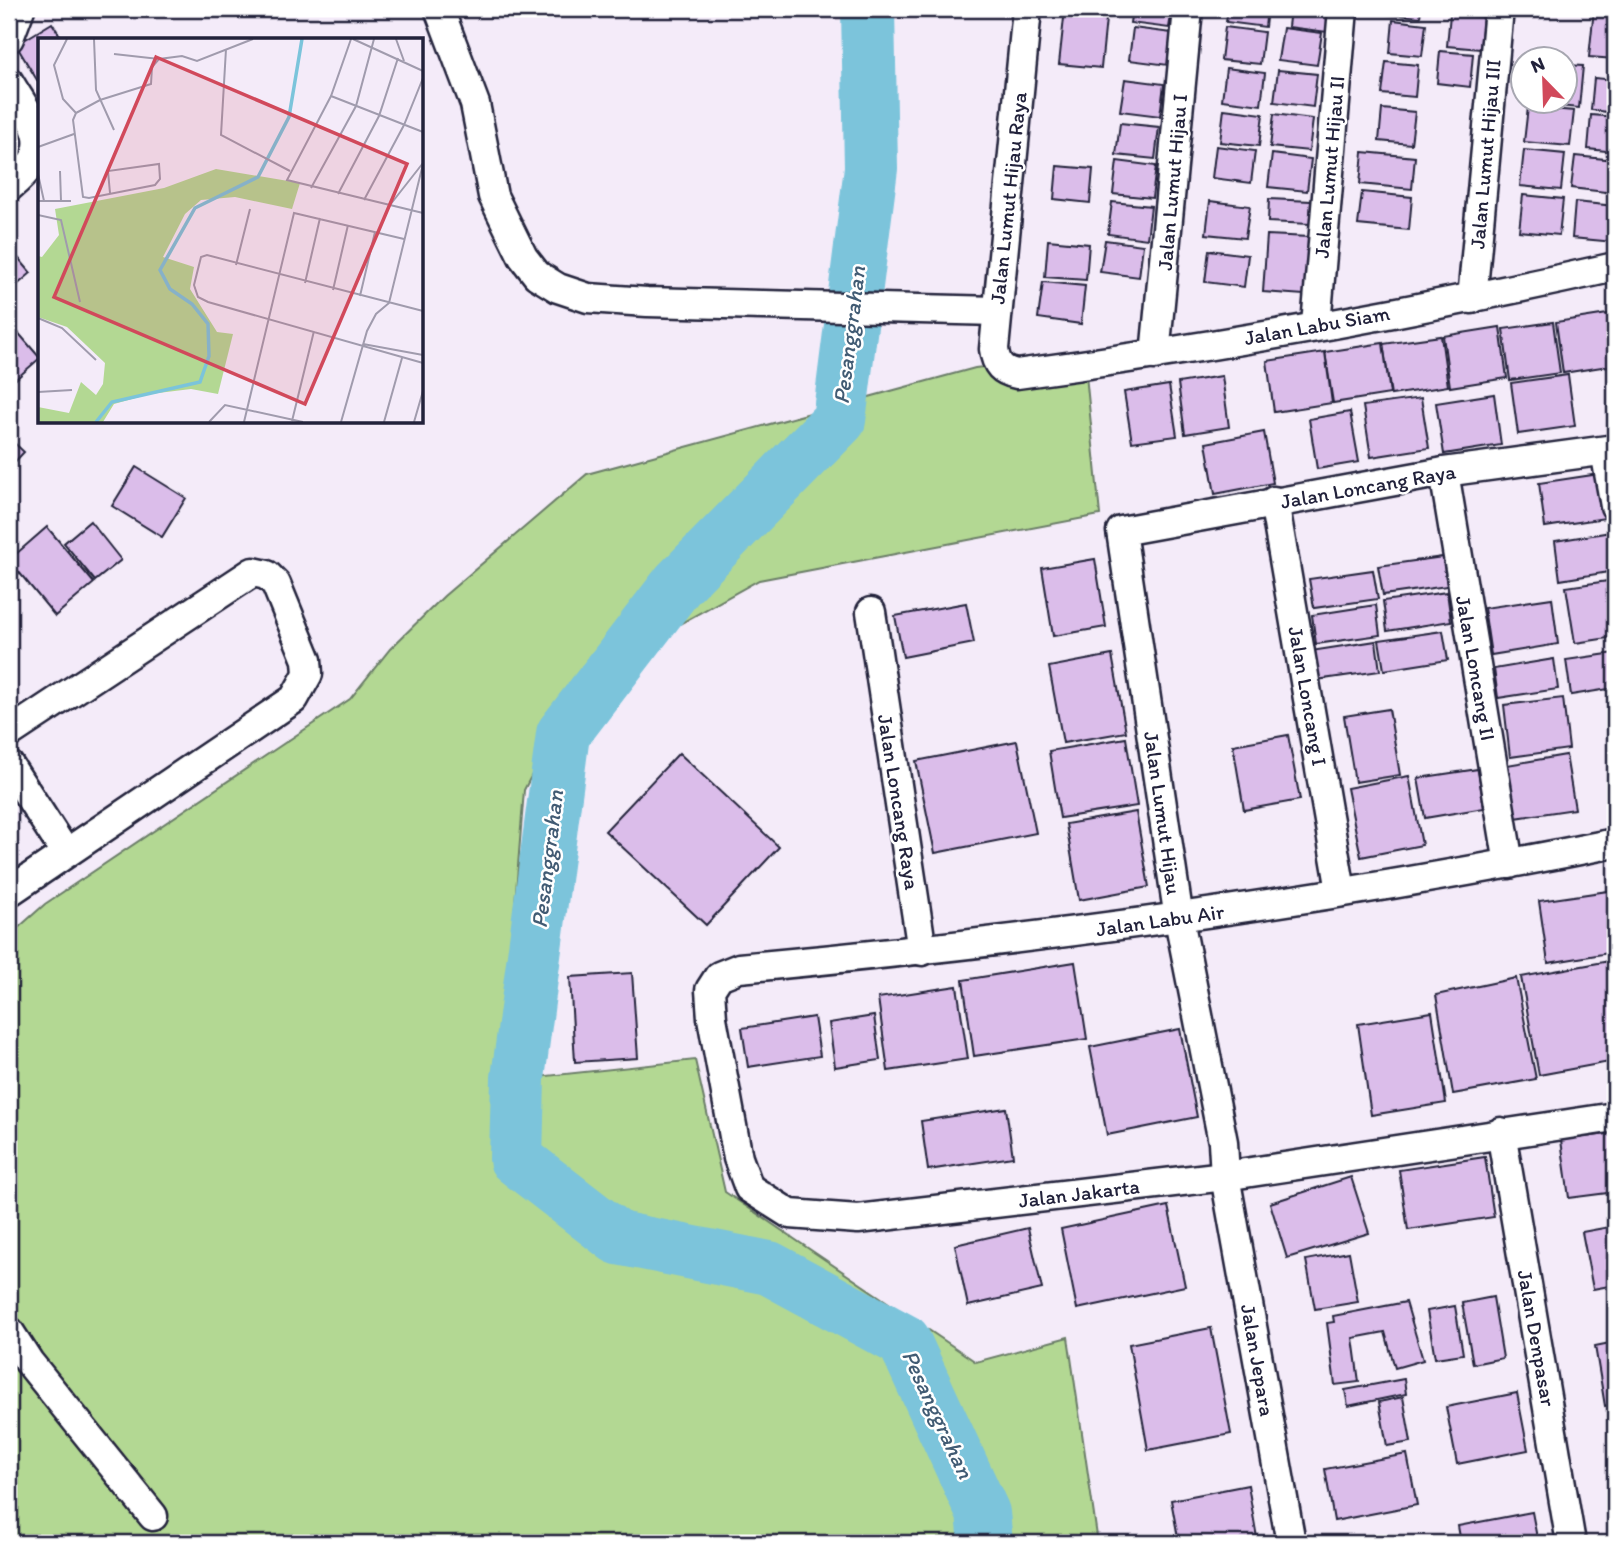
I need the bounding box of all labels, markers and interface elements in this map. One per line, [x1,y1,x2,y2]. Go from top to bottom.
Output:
inset map [38,38,424,424]
north arrow [1508,46,1578,116]
text: N [1527,52,1548,78]
street label: Jalan Lumut Hijau III [1464,58,1506,250]
street label: Jalan Lumut Hijau II [1309,75,1349,259]
street label: Jalan Lumut Hijau Raya [984,91,1032,305]
street label: Jalan Lumut Hijau I [1152,93,1192,271]
water label: Pesanggrahan [827,264,871,406]
street label: Jalan Labu Siam [1242,300,1392,350]
street label: Jalan Loncang Raya [1278,458,1458,514]
street label: Jalan Loncang II [1451,593,1501,743]
street label: Jalan Loncang I [1283,624,1333,768]
street label: Jalan Loncang Raya [873,712,925,892]
street label: Jalan Lumut Hijau [1139,730,1187,897]
water label: Pesanggrahan [525,788,569,930]
street label: Jalan Labu Air [1094,899,1226,941]
street label: Jalan Jakarta [1017,1173,1141,1213]
street label: Jalan Denpasar [1513,1268,1561,1409]
street label: Jalan Jepara [1236,1302,1280,1418]
water label: Pesanggrahan [896,1345,980,1483]

